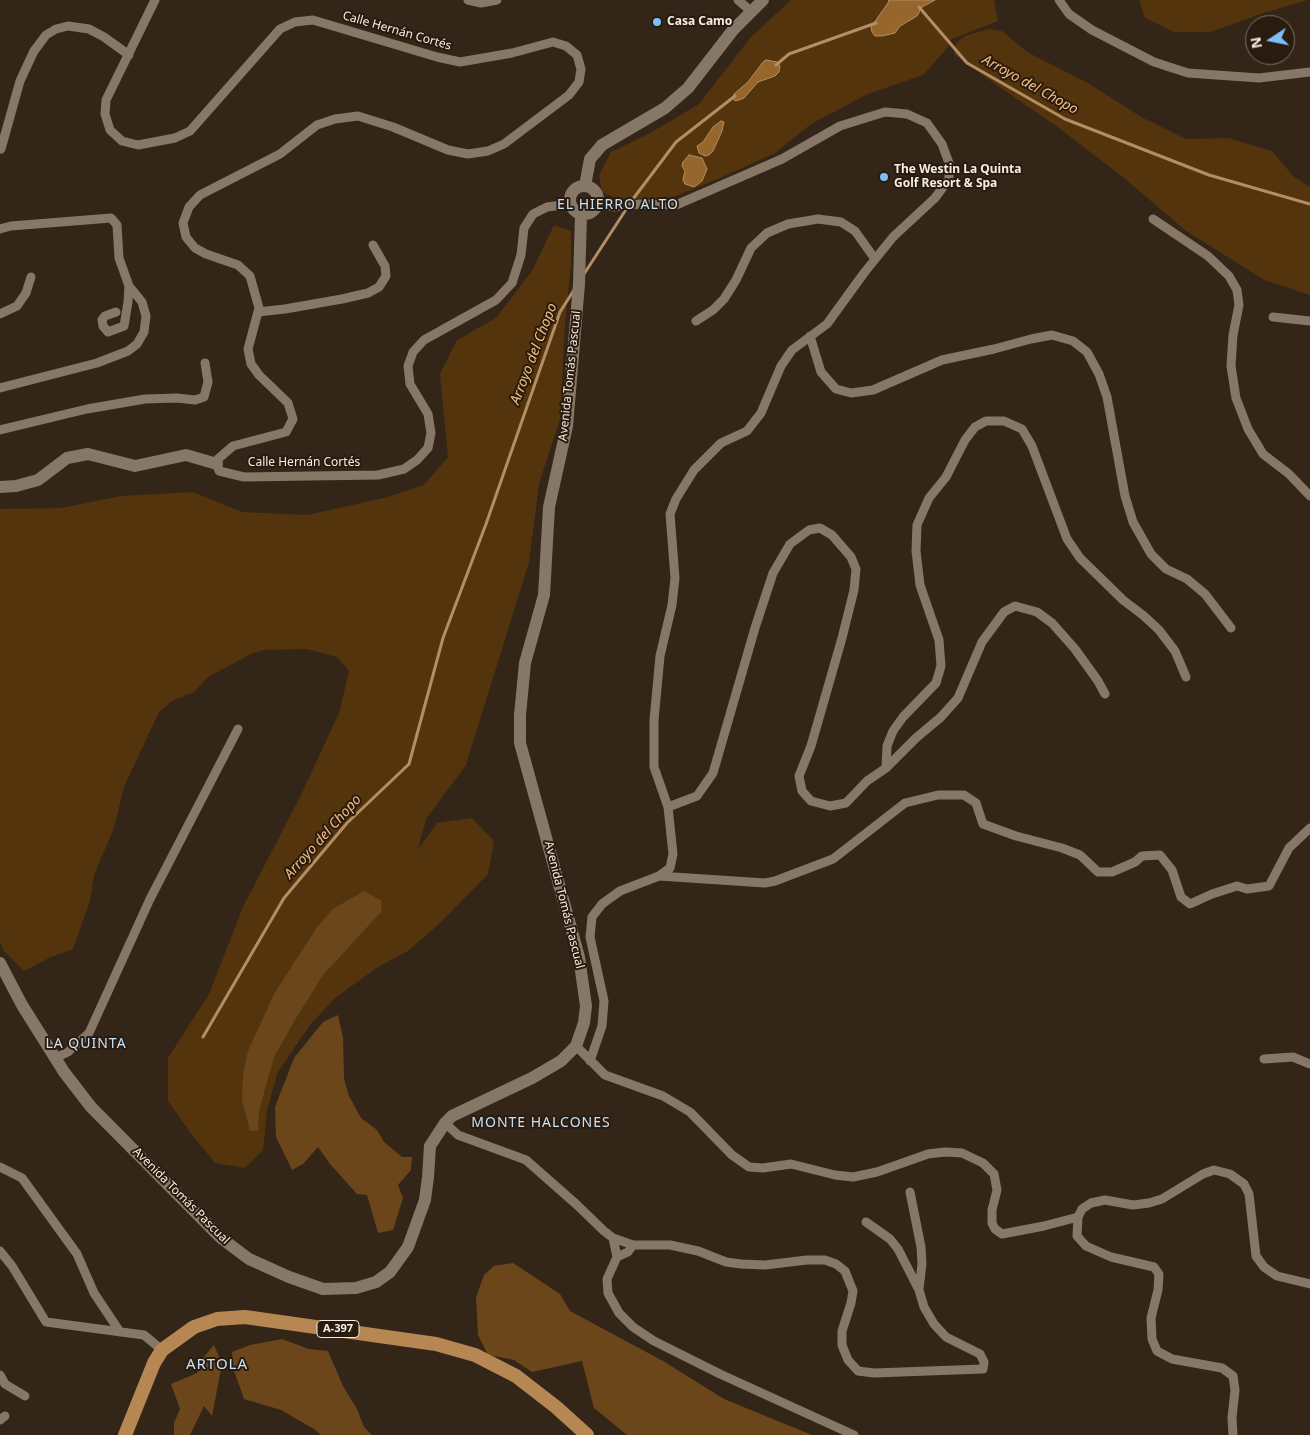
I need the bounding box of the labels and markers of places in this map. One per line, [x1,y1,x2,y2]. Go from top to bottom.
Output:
place label: Casa Camo [667,15,732,29]
marker: Casa Camo [651,16,663,28]
place label: The Westin La Quinta Golf Resort & Spa [894,163,1021,191]
marker: The Westin La Quinta Golf Resort & Spa [878,171,890,183]

